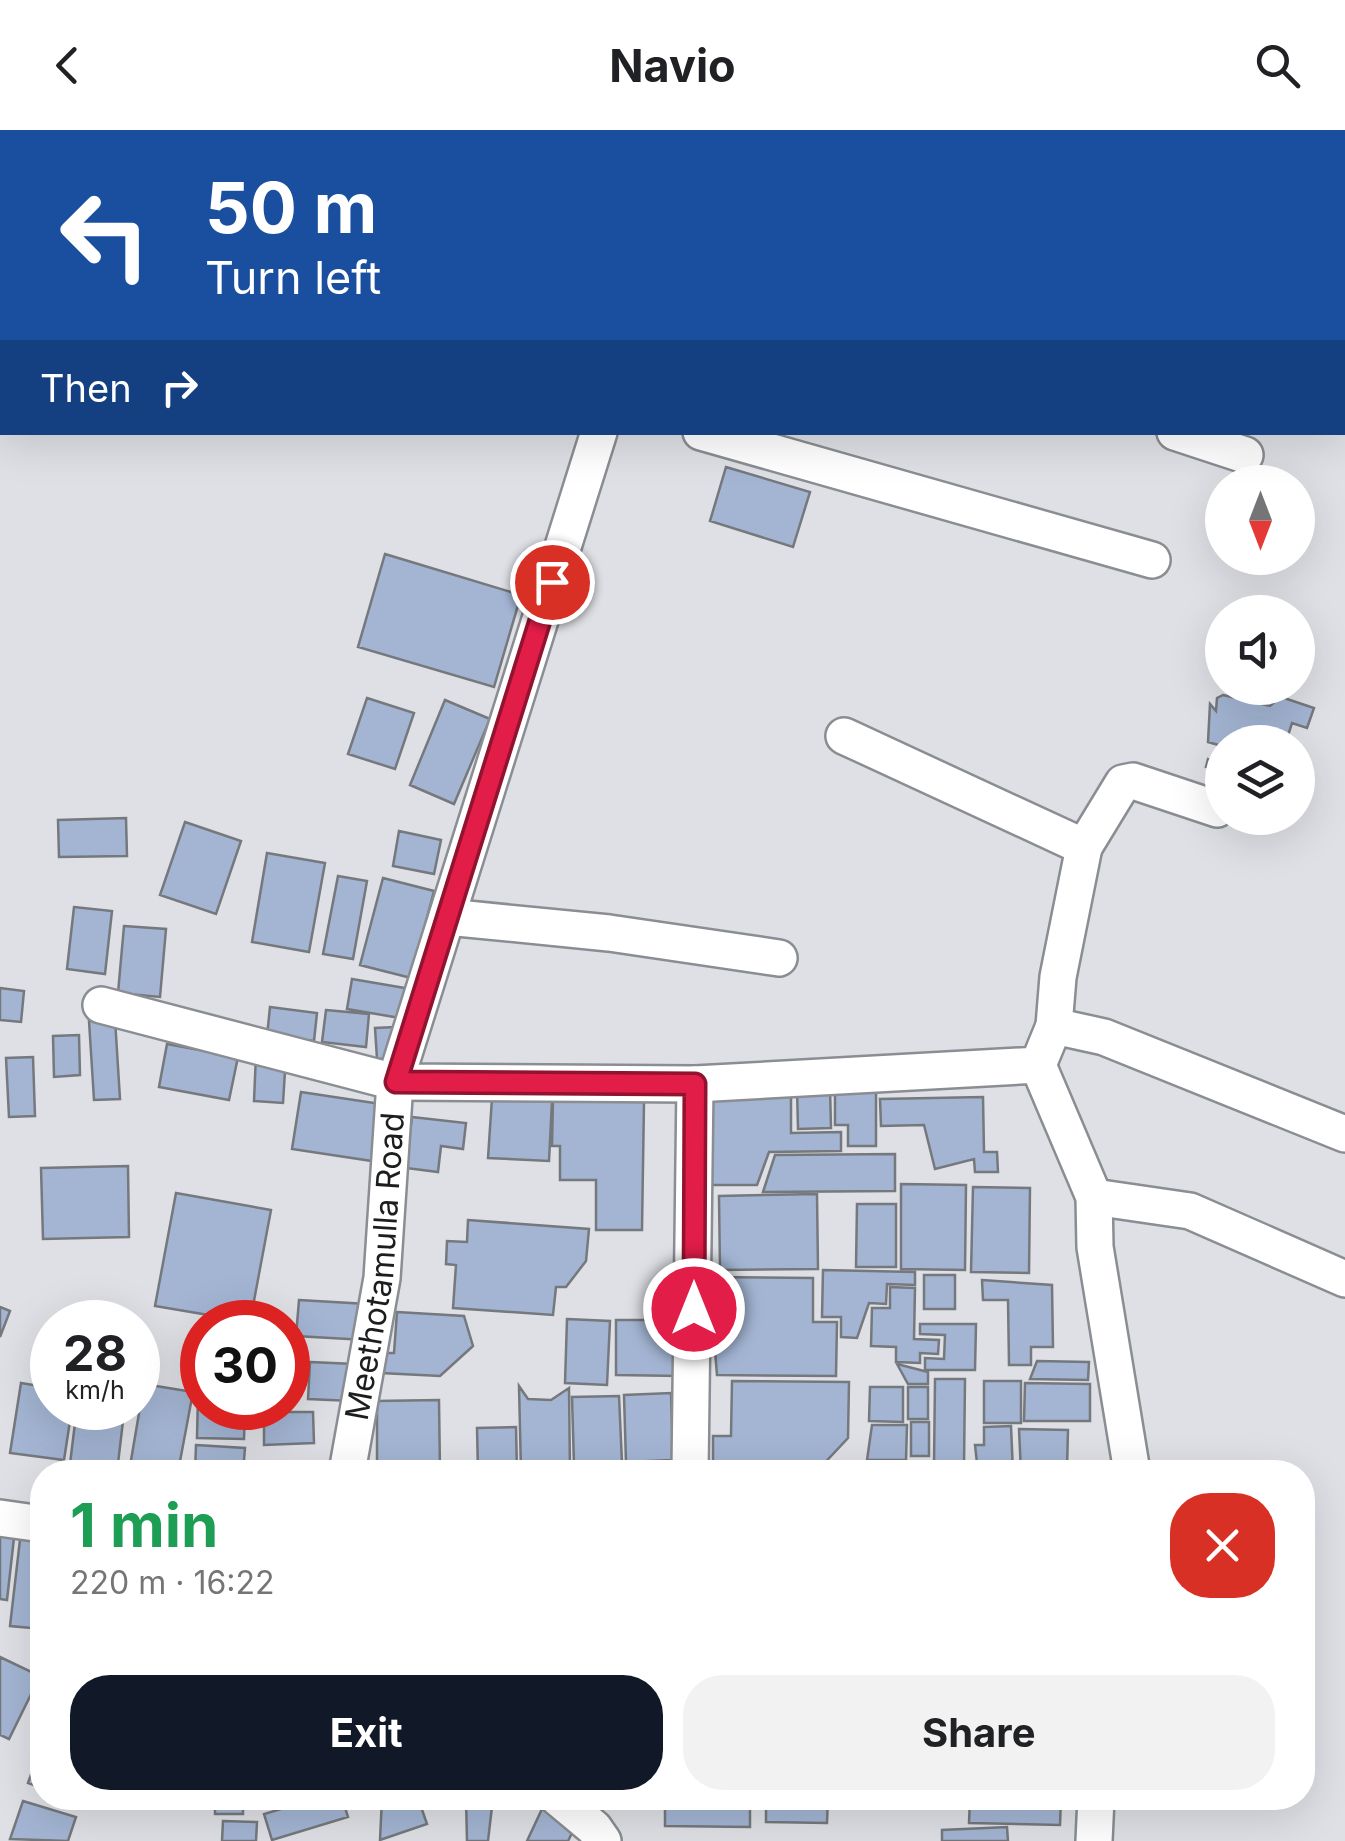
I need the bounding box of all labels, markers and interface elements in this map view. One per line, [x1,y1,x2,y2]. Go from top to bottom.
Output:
icon: back [40,38,95,93]
text: Navio [609,38,736,93]
icon: search [1250,38,1305,93]
text: 50 m [205,165,377,250]
icon: left [40,170,170,300]
text: Turn left [205,250,381,305]
icon: right [152,360,207,415]
text: Then [40,365,132,411]
north arrow [1205,465,1315,575]
map controls [1205,465,1315,835]
pin [510,540,595,625]
icon: arrive [525,555,580,610]
button: sound [1205,595,1315,705]
button: layers [1205,725,1315,835]
street label: Meethotamulla Road [337,1111,412,1423]
position arrow [642,1257,746,1361]
speed limit sign: 30 [180,1300,310,1430]
text: 28 [63,1323,127,1383]
text: km/h [65,1375,125,1405]
text: 1 min [70,1489,218,1561]
button: close [1170,1493,1275,1598]
text: 220 m · 16:22 [70,1563,275,1602]
button: Exit [70,1675,663,1790]
button: Share [683,1675,1275,1790]

